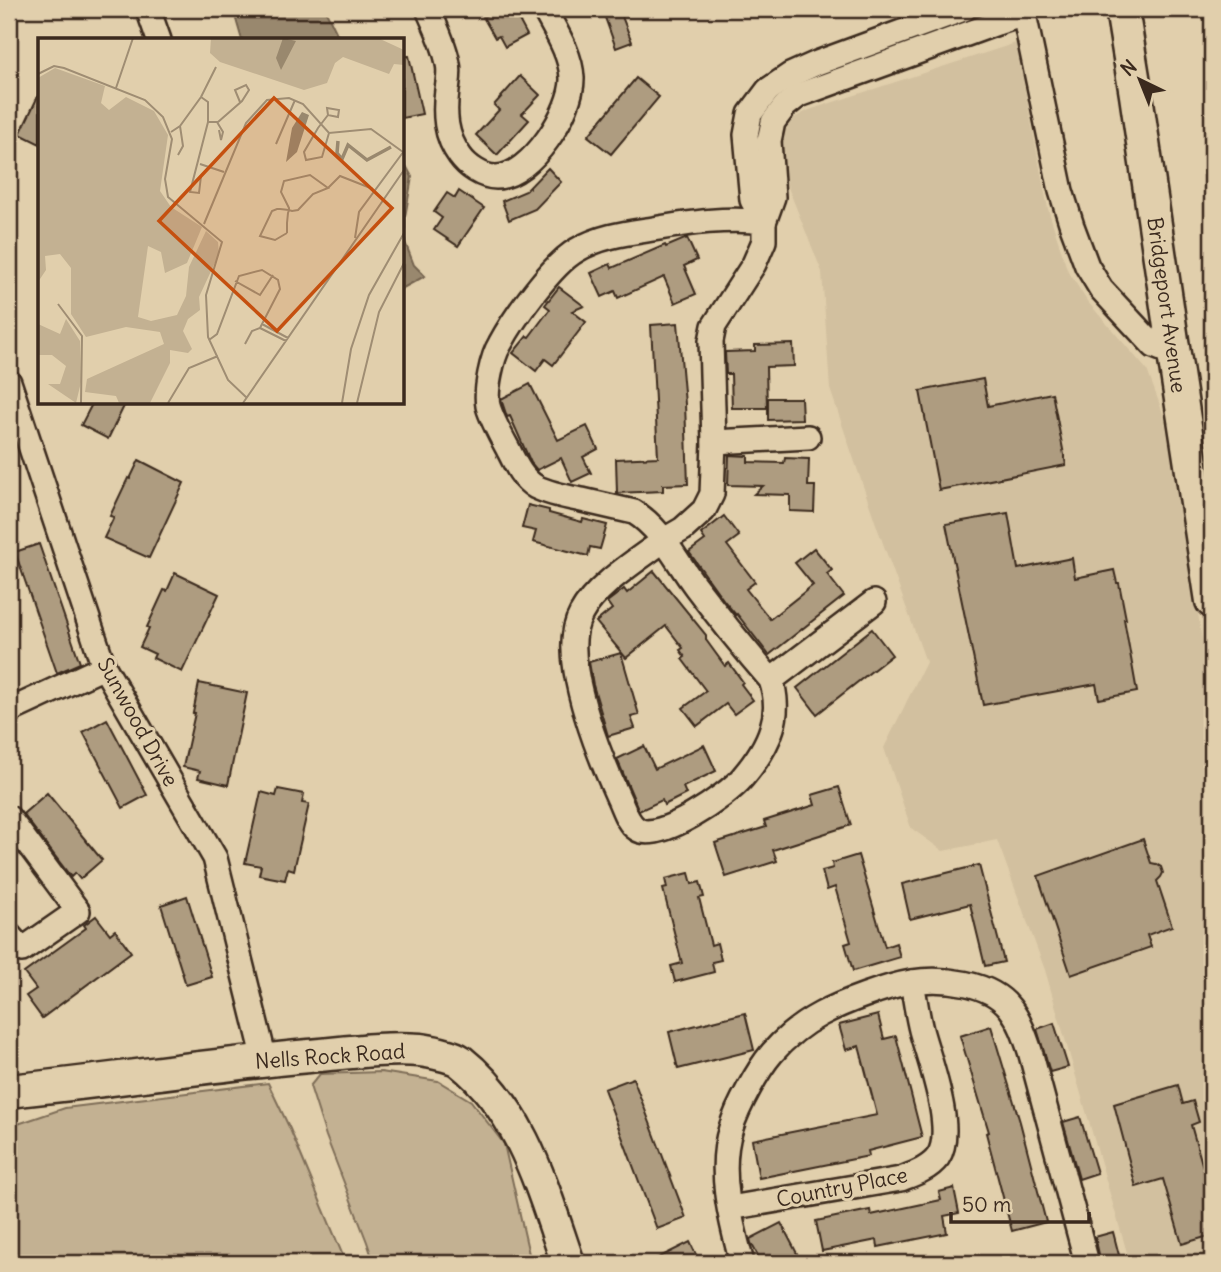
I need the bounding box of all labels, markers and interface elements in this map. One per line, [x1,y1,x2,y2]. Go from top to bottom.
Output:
inset map [38,38,404,404]
north arrow [1106,46,1176,116]
text: N [1115,54,1141,81]
street label: Bridgeport Avenue [1141,215,1193,395]
street label: Sunwood Drive [92,653,184,791]
street label: Nells Rock Road [254,1037,406,1075]
street label: Country Place [774,1161,910,1213]
scale bar [951,1181,1090,1225]
text: 50 m [962,1191,1011,1218]

